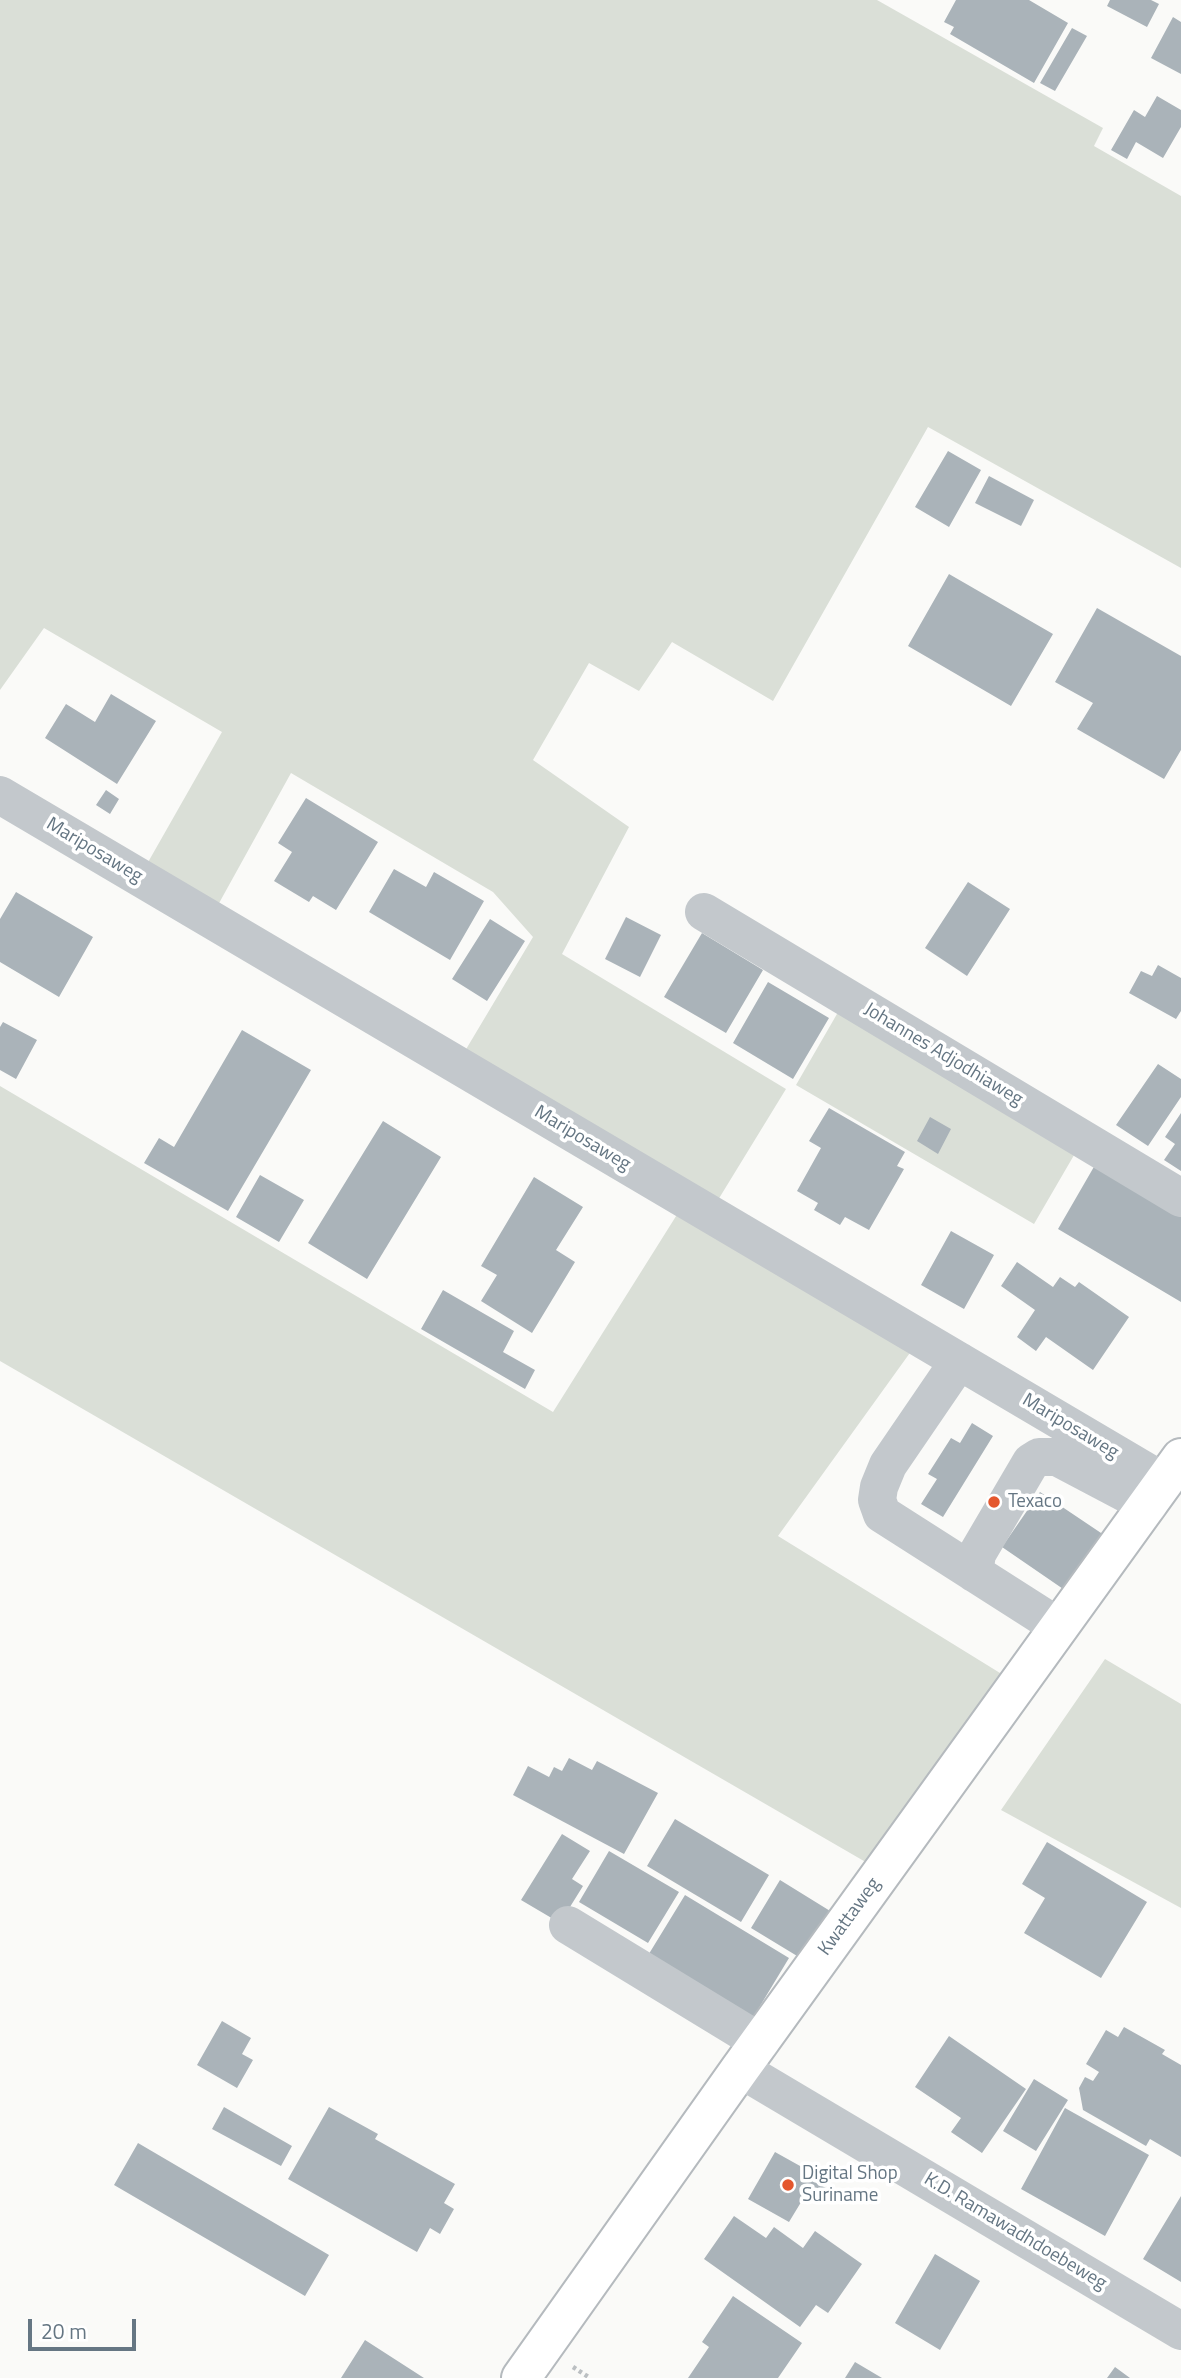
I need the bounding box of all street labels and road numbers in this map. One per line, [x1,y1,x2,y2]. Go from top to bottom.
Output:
street label: Mariposaweg [42,813,146,889]
street label: Johannes Adjodhiaweg [859,999,1027,1111]
street label: Mariposaweg [530,1101,634,1177]
street label: Mariposaweg [1018,1389,1122,1465]
street label: Kwattaweg [814,1874,886,1960]
street label: K.D. Ramawadhdoebeweg [920,2168,1110,2296]

